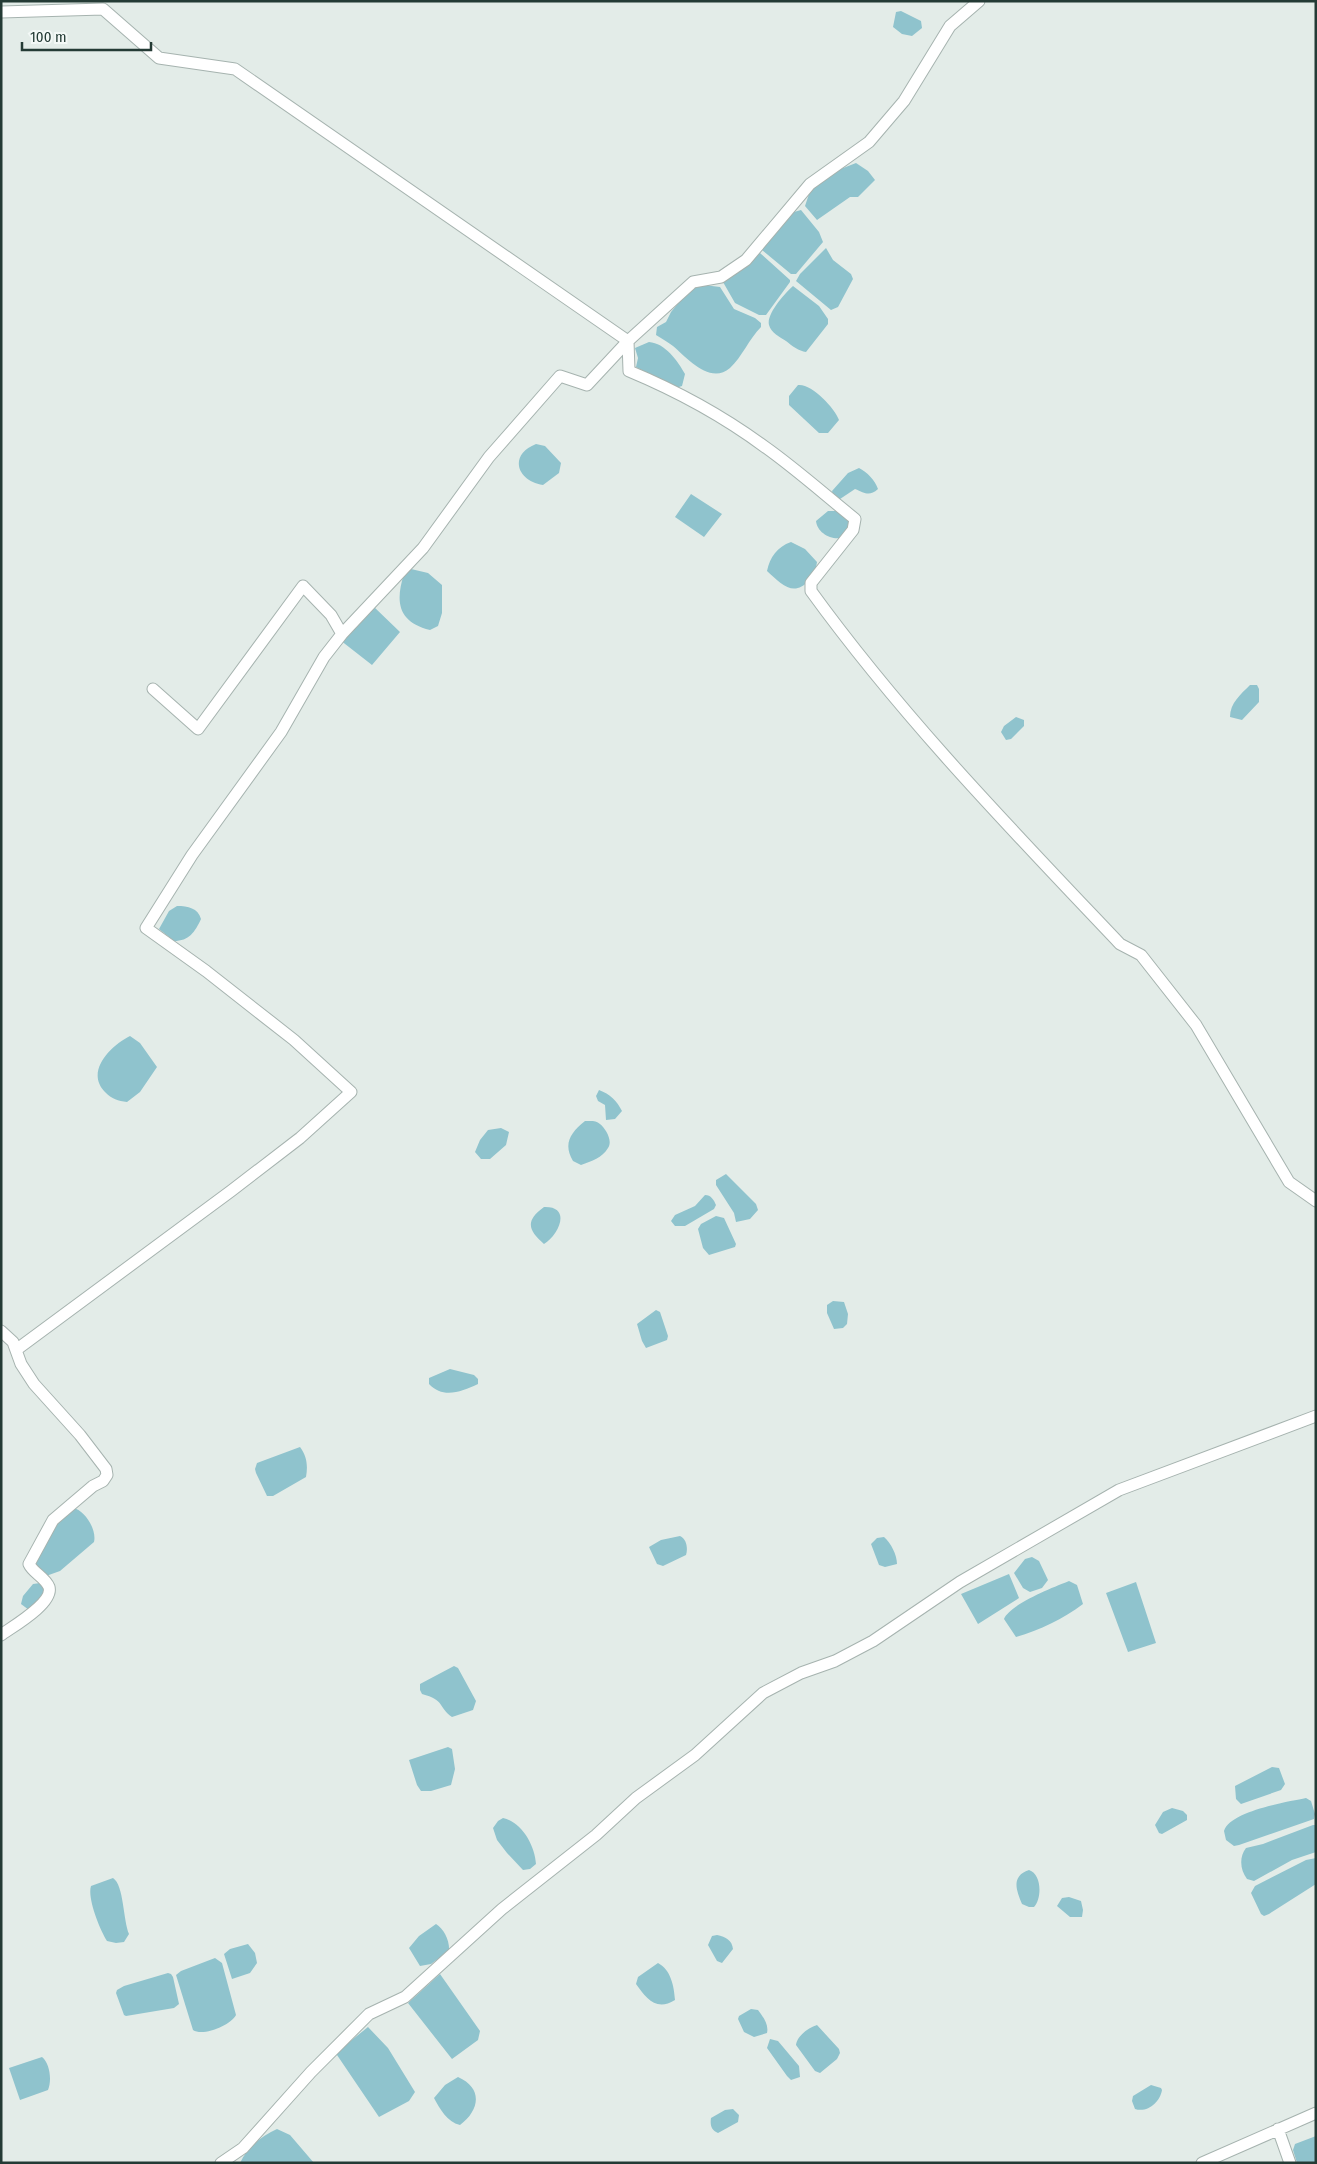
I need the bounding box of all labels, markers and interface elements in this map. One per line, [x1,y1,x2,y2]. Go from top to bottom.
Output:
scale bar [22,20,151,52]
text: 100 m [30,28,67,46]

